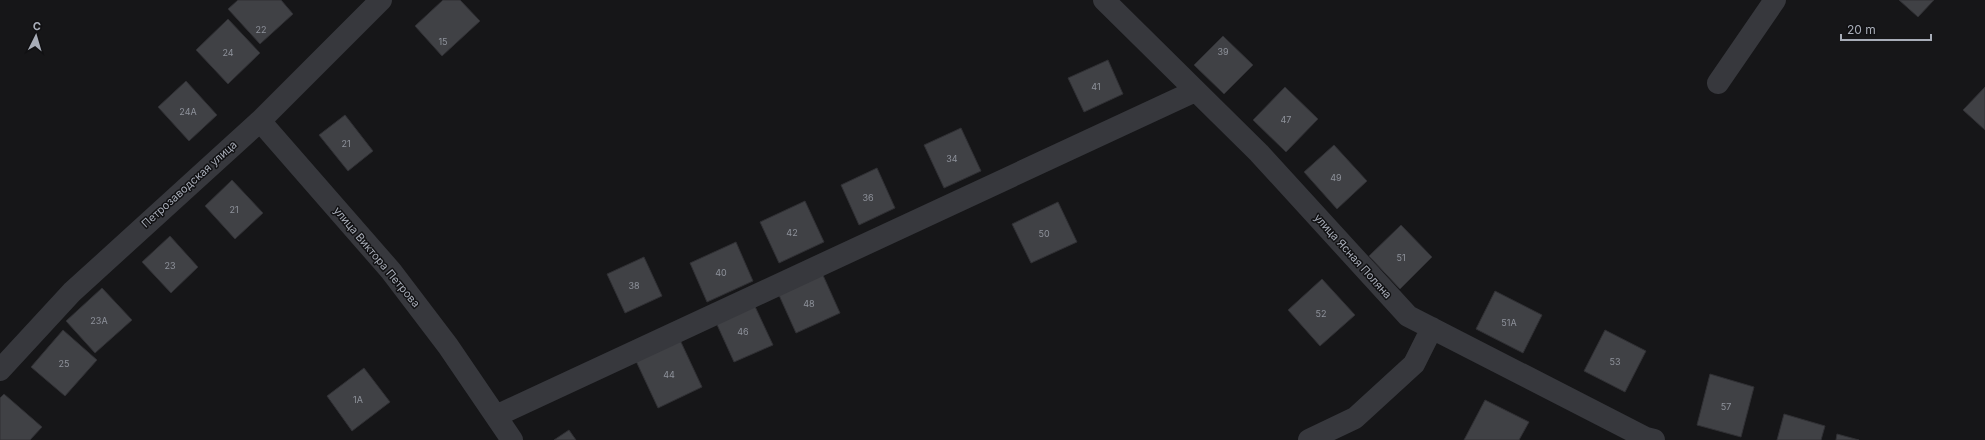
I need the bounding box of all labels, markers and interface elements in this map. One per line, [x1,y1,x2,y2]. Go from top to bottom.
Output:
north arrow [16,16,56,56]
scale bar [1841,16,1931,42]
text: С [32,19,42,33]
text: 20 m [1847,22,1876,37]
house number: 22 [256,24,266,35]
house number: 15 [438,36,448,47]
house number: 39 [1217,46,1229,57]
house number: 24 [222,47,234,58]
house number: 41 [1091,81,1101,92]
house number: 24А [179,106,197,117]
house number: 47 [1281,114,1291,125]
street label: Петрозаводская улица [138,138,240,230]
house number: 21 [341,138,351,149]
house number: 34 [946,153,958,164]
house number: 49 [1330,172,1342,183]
house number: 36 [862,192,874,203]
house number: 21 [229,204,239,215]
street label: улица Виктора Петрова [331,204,423,310]
street label: улица Ясная Поляна [1311,211,1395,301]
house number: 42 [786,227,798,238]
house number: 50 [1038,228,1050,239]
house number: 51 [1396,252,1406,263]
house number: 23 [164,260,176,271]
house number: 40 [715,267,727,278]
house number: 38 [628,280,640,291]
house number: 48 [803,298,815,309]
house number: 52 [1316,308,1326,319]
house number: 23А [90,315,108,326]
house number: 51А [1501,317,1517,328]
house number: 46 [737,326,749,337]
house number: 53 [1609,356,1621,367]
house number: 25 [59,358,69,369]
house number: 44 [663,369,675,380]
house number: 1А [353,394,363,405]
house number: 57 [1721,401,1731,412]

